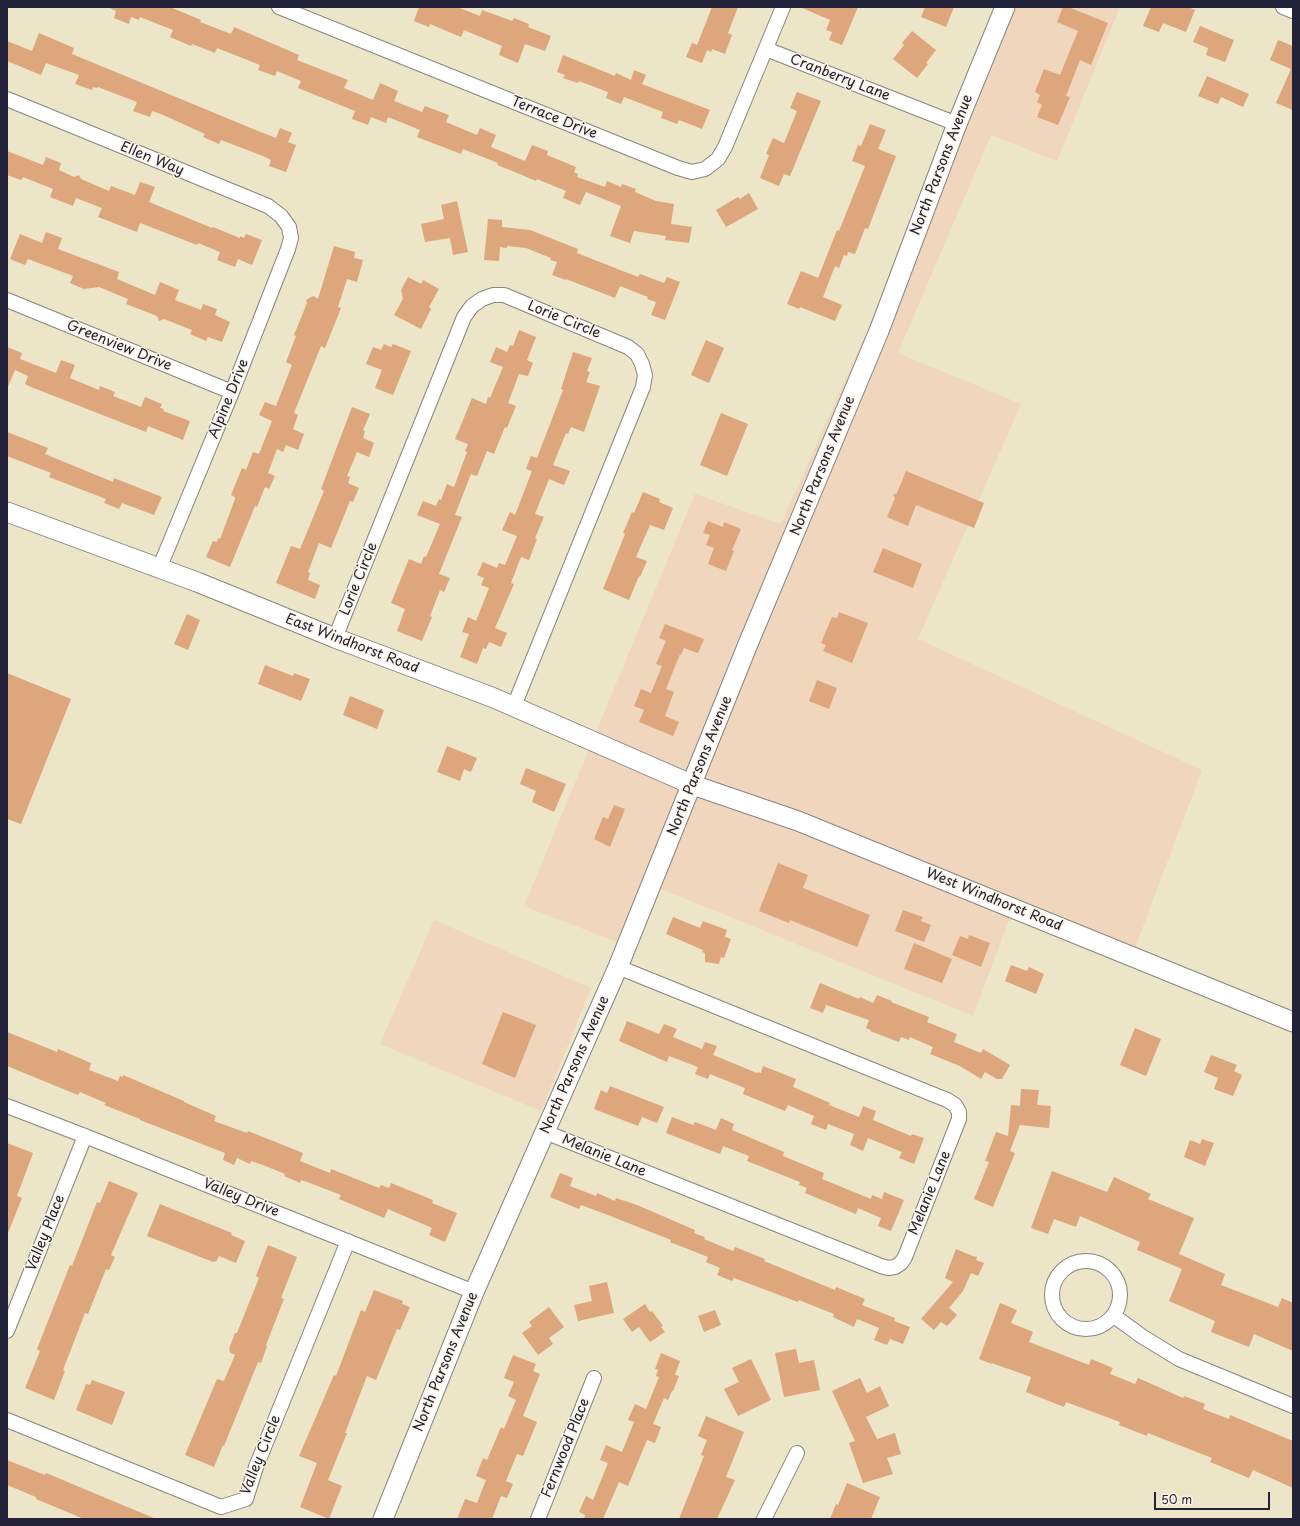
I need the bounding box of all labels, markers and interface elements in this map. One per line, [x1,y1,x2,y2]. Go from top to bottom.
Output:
street label: Cranberry Lane [787,51,893,105]
street label: North Parsons Avenue [907,92,977,238]
street label: Terrace Drive [509,93,599,143]
street label: Ellen Way [118,139,186,179]
street label: Lorie Circle [525,298,603,342]
street label: Greenview Drive [64,317,174,375]
street label: Alpine Drive [205,357,253,441]
street label: North Parsons Avenue [787,394,859,538]
street label: Lorie Circle [337,540,381,618]
street label: East Windhorst Road [283,611,421,677]
street label: North Parsons Avenue [664,694,736,838]
street label: West Windhorst Road [923,865,1065,935]
street label: North Parsons Avenue [537,993,613,1137]
street label: Melanie Lane [559,1131,649,1181]
street label: Melanie Lane [905,1148,955,1238]
street label: Valley Drive [201,1175,281,1221]
street label: Valley Place [23,1193,69,1273]
street label: North Parsons Avenue [410,1290,482,1434]
street label: Fernwood Place [538,1396,594,1500]
street label: Valley Circle [237,1413,285,1497]
scale bar [1156,1484,1272,1510]
text: 50 m [1161,1490,1192,1508]

